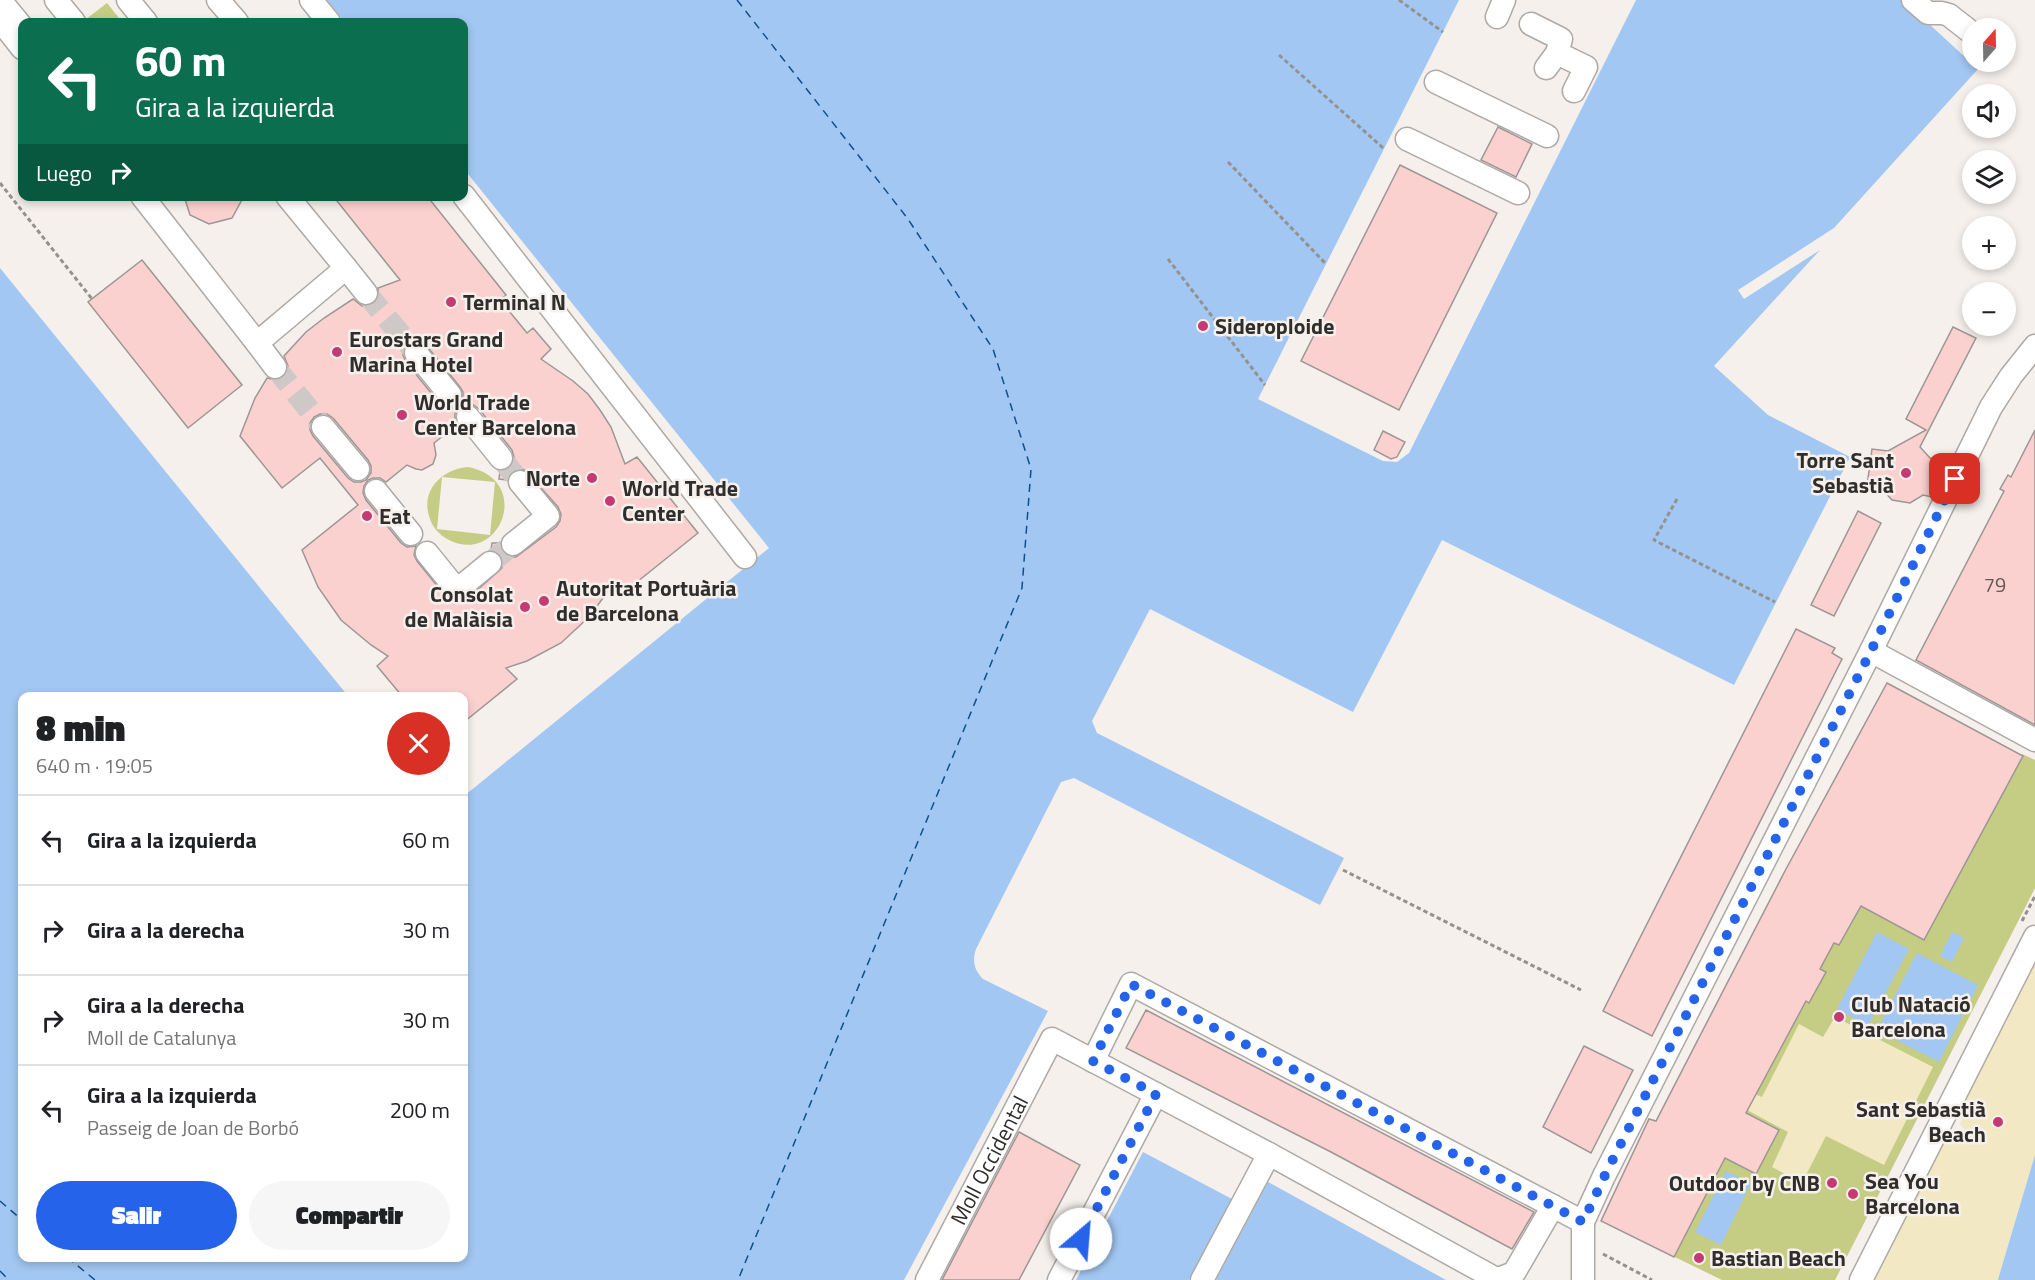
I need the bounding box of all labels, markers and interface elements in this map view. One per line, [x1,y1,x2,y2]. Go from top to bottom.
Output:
north arrow [1962,18,2016,72]
map controls [1962,18,2016,336]
text: 60 m [135,28,227,92]
icon: left [36,42,114,120]
button: sound [1962,84,2016,138]
text: Gira a la izquierda [135,86,335,127]
button: layers [1962,150,2016,204]
text: Luego [36,156,92,190]
icon: right [104,156,137,189]
button: + [1962,216,2016,270]
button: − [1962,282,2016,336]
place label: Terminal N [463,285,566,319]
marker: Terminal N [444,295,458,309]
place label: Sideroploide [1215,309,1334,343]
marker: Sideroploide [1196,319,1210,333]
place label: Eurostars Grand Marina Hotel [349,322,503,381]
marker: Eurostars Grand Marina Hotel [330,345,344,359]
place label: World Trade Center Barcelona [414,385,576,444]
marker: World Trade Center Barcelona [395,408,409,422]
place label: Torre Sant Sebastià [1796,443,1894,502]
pin [1929,453,1980,504]
place label: Norte [526,461,580,495]
icon: arrive [1938,462,1971,495]
marker: Torre Sant Sebastià [1899,466,1913,480]
marker: Norte [585,471,599,485]
place label: World Trade Center [622,471,738,530]
marker: World Trade Center [603,494,617,508]
place label: Eat [379,499,410,533]
marker: Eat [360,509,374,523]
house number: 79 [1984,569,2006,600]
place label: Autoritat Portuària de Barcelona [556,571,736,630]
place label: Consolat de Malàisia [405,577,513,636]
marker: Autoritat Portuària de Barcelona [537,594,551,608]
marker: Consolat de Malàisia [518,600,532,614]
text: 8 min [36,700,125,755]
button: close [387,712,450,775]
text: 640 m · 19:05 [36,750,153,781]
text: Gira a la izquierda [87,823,257,857]
text: 60 m [402,823,450,857]
icon: left [36,824,69,857]
text: Gira a la derecha [87,913,244,947]
text: 30 m [402,913,450,947]
icon: right [36,914,69,947]
place label: Club Natació Barcelona [1851,987,1971,1046]
text: Gira a la derecha [87,988,244,1022]
text: 30 m [402,1003,450,1037]
icon: right [36,1004,69,1037]
marker: Club Natació Barcelona [1832,1010,1846,1024]
text: Moll de Catalunya [87,1022,236,1053]
text: Gira a la izquierda [87,1078,257,1112]
street label: Moll Occidental [941,1089,1037,1231]
place label: Sant Sebastià Beach [1856,1092,1986,1151]
text: 200 m [390,1093,450,1127]
icon: left [36,1094,69,1127]
text: Passeig de Joan de Borbó [87,1112,299,1143]
marker: Sant Sebastià Beach [1991,1115,2005,1129]
place label: Sea You Barcelona [1865,1164,1960,1223]
place label: Outdoor by CNB [1669,1166,1820,1200]
marker: Outdoor by CNB [1825,1176,1839,1190]
button: Salir [36,1181,237,1250]
button: Compartir [249,1181,450,1250]
marker: Sea You Barcelona [1846,1187,1860,1201]
position arrow [1049,1207,1113,1271]
place label: Bastian Beach [1711,1241,1846,1275]
marker: Bastian Beach [1692,1251,1706,1265]

